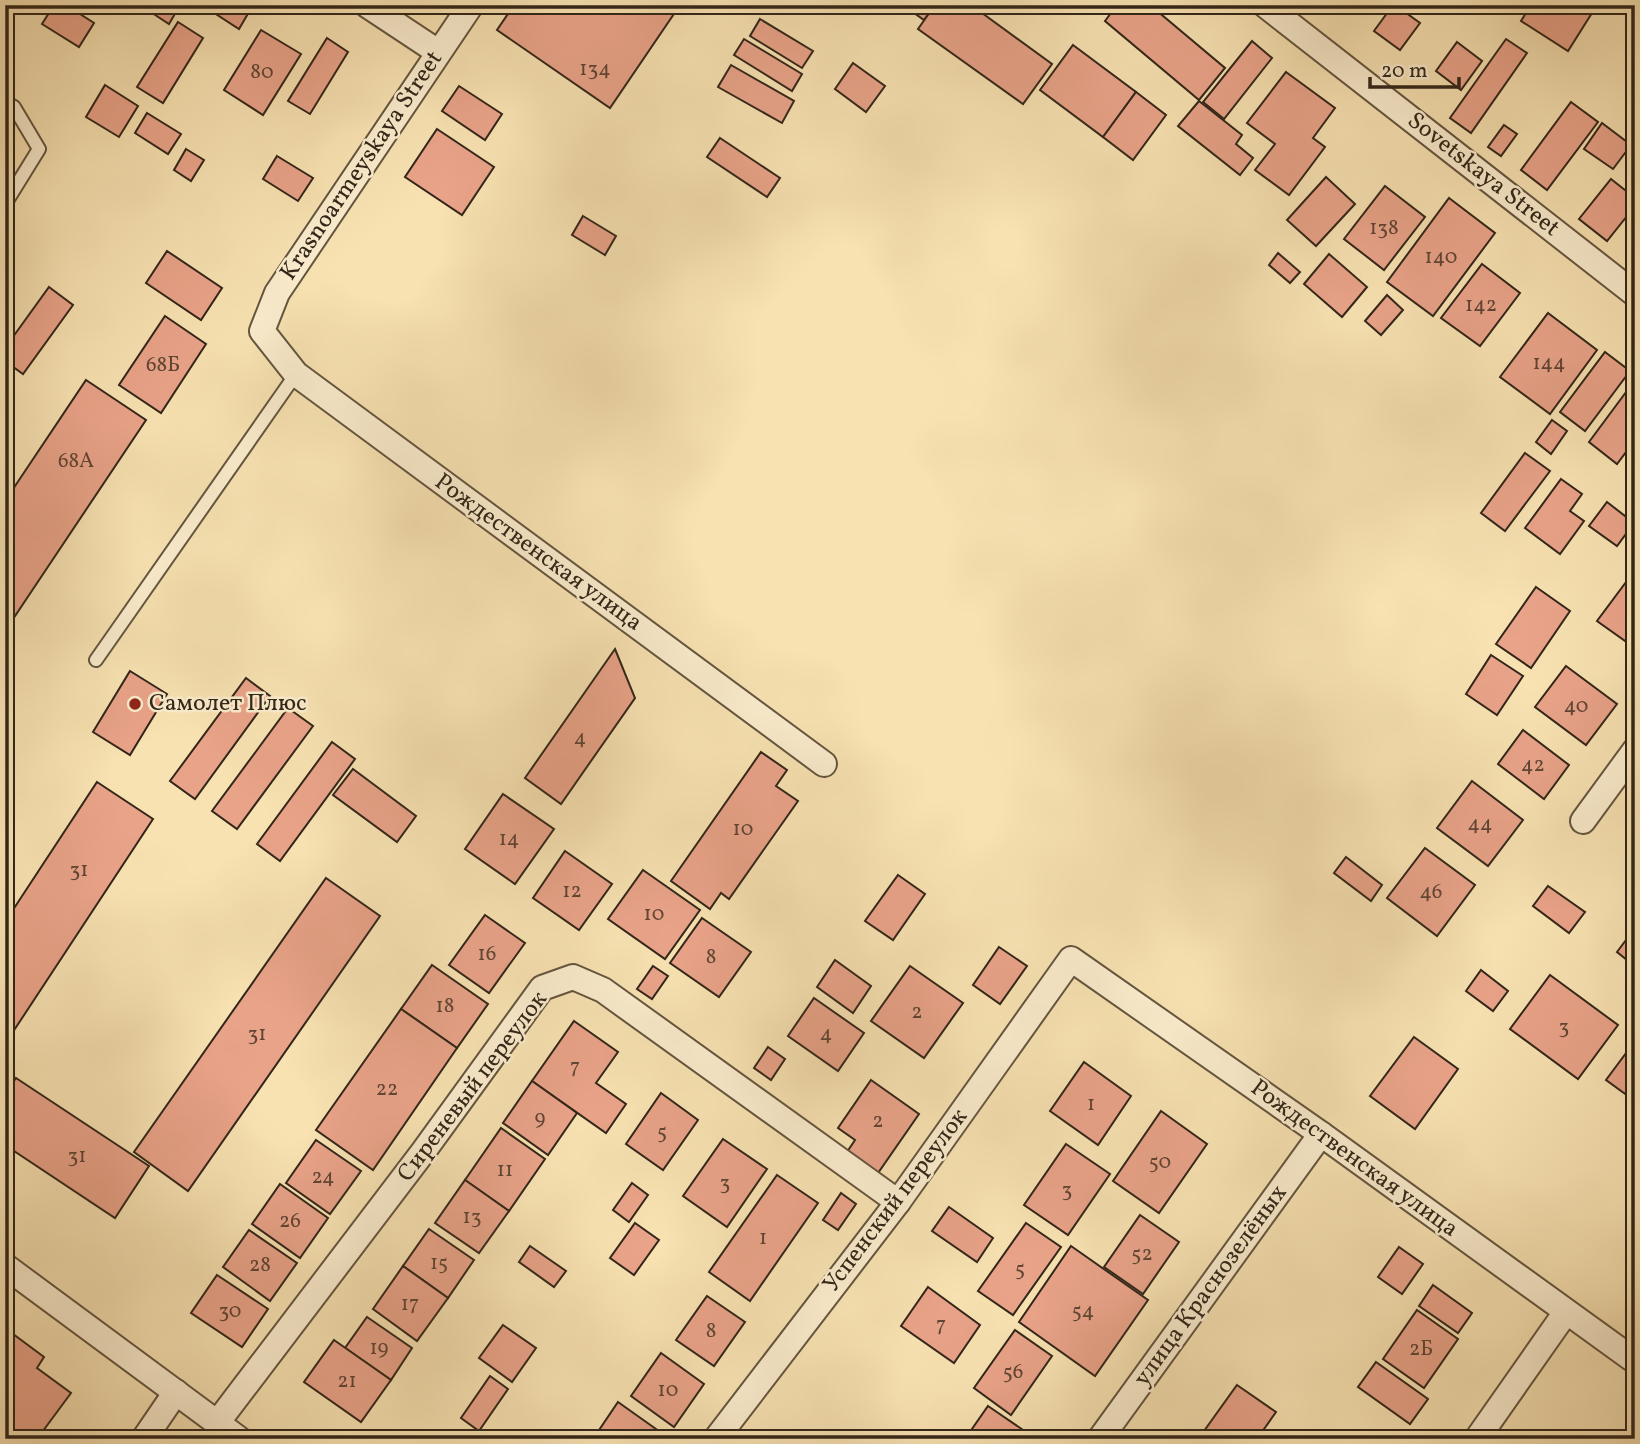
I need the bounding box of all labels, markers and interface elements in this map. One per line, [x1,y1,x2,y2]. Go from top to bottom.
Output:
street label: Krasnoarmeyskaya Street [272,44,452,288]
scale bar [1370,46,1460,90]
house number: 134 [579,55,611,84]
text: 20 m [1381,57,1427,86]
house number: 80 [250,58,274,87]
street label: Sovetskaya Street [1400,105,1566,245]
house number: 138 [1369,214,1399,243]
house number: 140 [1425,243,1457,272]
house number: 142 [1465,291,1497,320]
house number: 144 [1532,349,1566,378]
house number: 68Б [146,351,180,380]
house number: 68А [58,447,94,476]
street label: Рождественская улица [427,466,649,640]
place label: Самолет Плюс [149,687,307,721]
house number: 40 [1564,692,1588,721]
marker: Самолет Плюс [127,696,143,712]
house number: 4 [574,724,586,753]
house number: 42 [1521,751,1545,780]
house number: 44 [1467,810,1493,839]
house number: 10 [733,815,753,844]
house number: 14 [499,825,519,854]
house number: 31 [70,856,88,885]
house number: 12 [562,877,582,906]
house number: 46 [1420,878,1442,907]
house number: 10 [644,900,664,929]
house number: 16 [478,940,496,969]
house number: 8 [706,943,716,972]
street label: Сиреневый переулок [390,984,556,1190]
house number: 18 [436,992,454,1021]
house number: 2 [911,998,923,1027]
house number: 3 [1559,1013,1569,1042]
house number: 31 [248,1020,266,1049]
house number: 4 [820,1020,832,1049]
house number: 7 [570,1053,580,1082]
street label: Рождественская улица [1243,1072,1465,1246]
house number: 22 [376,1075,398,1104]
house number: 1 [1087,1090,1095,1119]
street label: Успенский переулок [815,1102,977,1300]
house number: 9 [535,1104,546,1133]
house number: 2 [872,1107,884,1136]
house number: 5 [657,1118,667,1147]
house number: 31 [68,1142,86,1171]
house number: 50 [1149,1148,1171,1177]
house number: 11 [497,1156,513,1185]
house number: 24 [311,1163,335,1192]
house number: 3 [720,1169,730,1198]
house number: 3 [1062,1176,1072,1205]
street label: улица Краснозелёных [1126,1178,1296,1394]
house number: 13 [463,1203,481,1232]
house number: 26 [279,1207,301,1236]
house number: 1 [759,1224,767,1253]
house number: 52 [1131,1240,1153,1269]
house number: 15 [430,1249,448,1278]
house number: 28 [249,1251,271,1280]
house number: 5 [1015,1255,1025,1284]
house number: 17 [401,1290,419,1319]
house number: 30 [219,1297,241,1326]
house number: 54 [1072,1297,1094,1326]
house number: 7 [936,1311,946,1340]
house number: 8 [706,1317,716,1346]
house number: 19 [369,1334,389,1363]
house number: 2Б [1409,1335,1433,1364]
house number: 56 [1003,1358,1023,1387]
house number: 21 [337,1367,357,1396]
house number: 10 [658,1376,678,1405]

